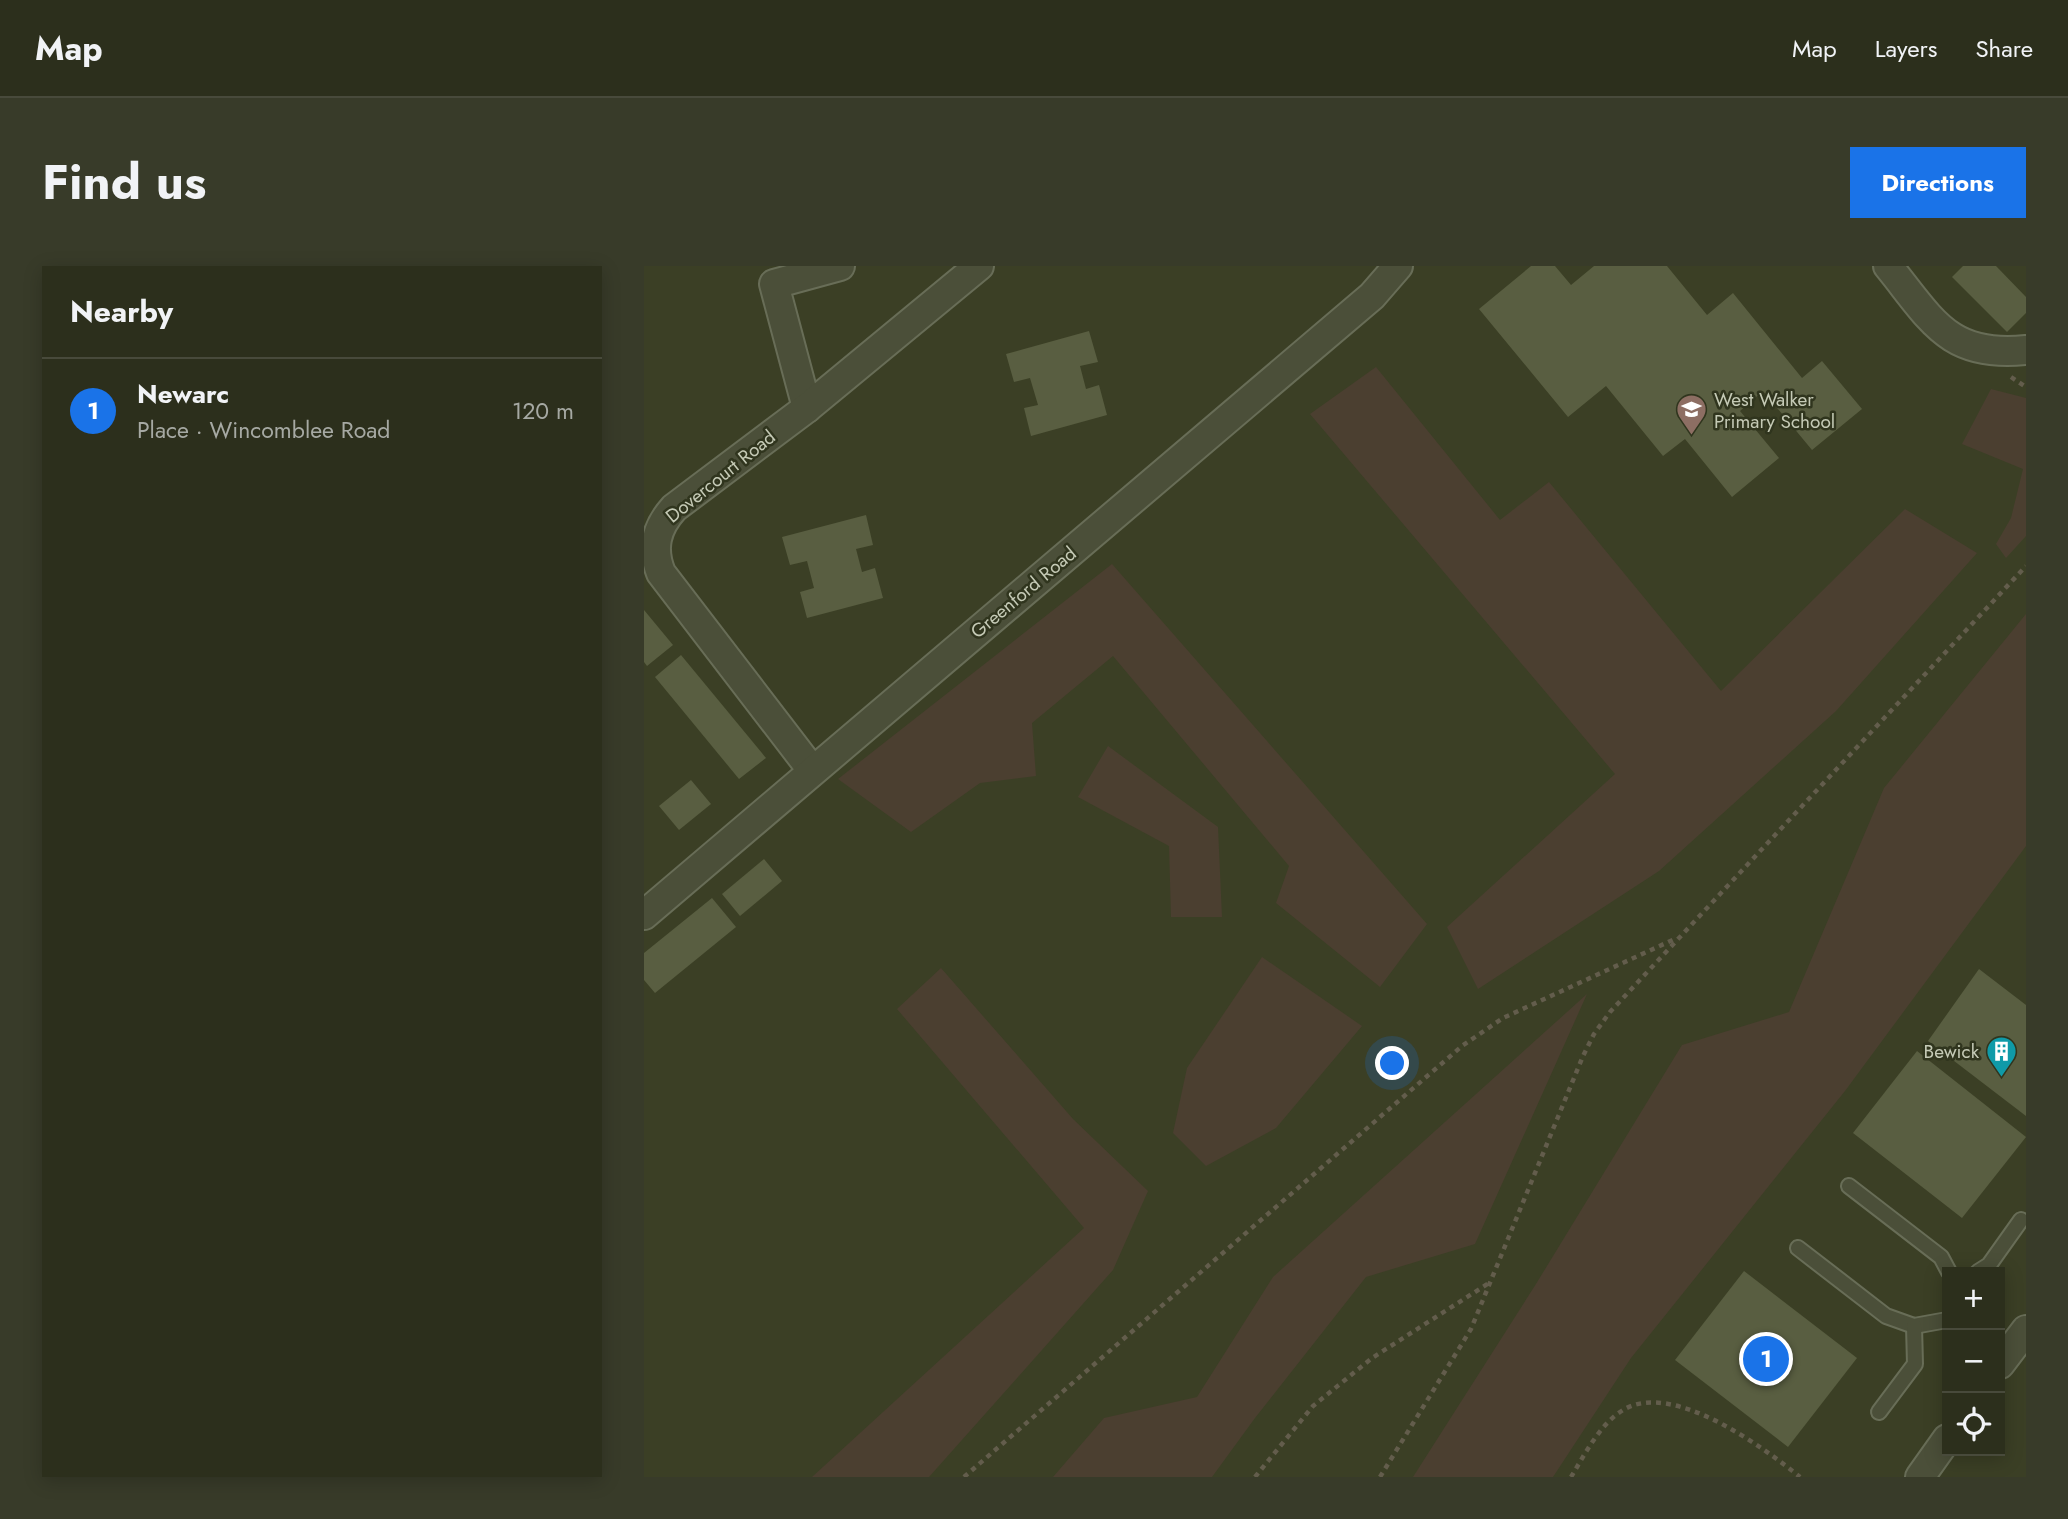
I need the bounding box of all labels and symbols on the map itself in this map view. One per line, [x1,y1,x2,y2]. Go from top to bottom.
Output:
place label: West Walker Primary School [1714,386,1835,435]
school or university icon: West Walker Primary School [1674,393,1708,437]
street label: Dovercourt Road [660,424,781,529]
street label: Greenford Road [965,540,1082,645]
building icon: Bewick [1985,1034,2019,1078]
place label: Bewick [1924,1038,1980,1065]
your location [1375,1046,1409,1080]
pin: 1 [1743,1333,1789,1385]

